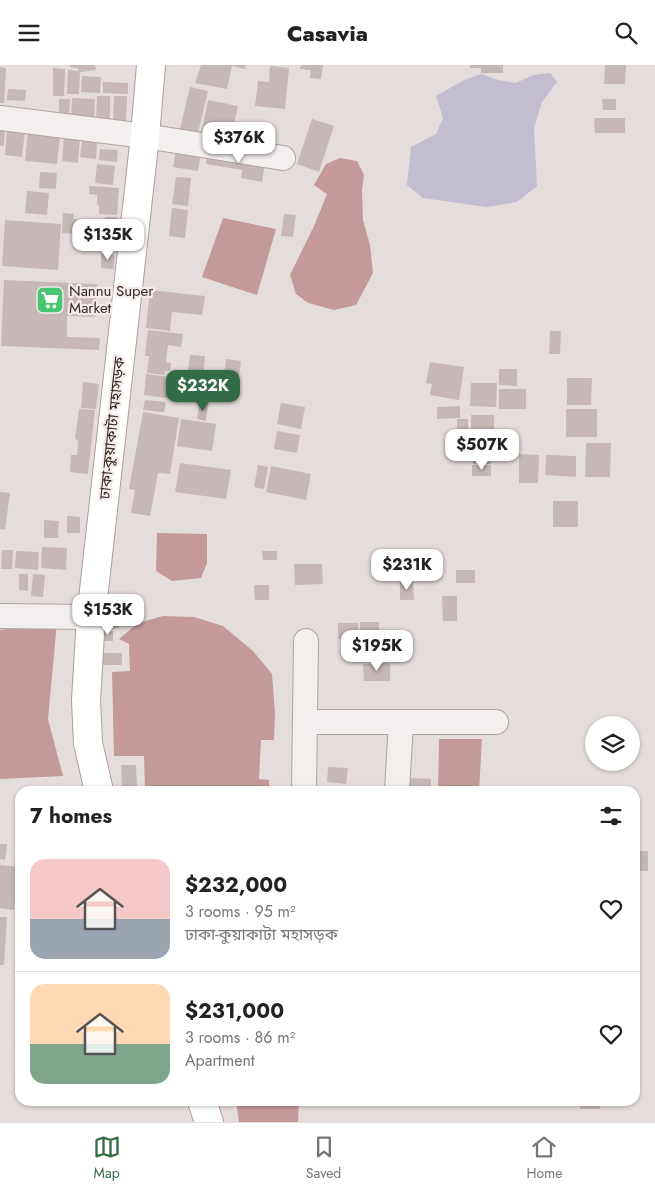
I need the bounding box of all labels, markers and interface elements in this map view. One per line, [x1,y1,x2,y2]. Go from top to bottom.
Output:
text: Casavia [287,17,368,49]
icon: menu [15,19,43,47]
icon: search [612,19,640,47]
pin: $376K [204,121,274,164]
text: $376K [213,126,265,149]
pin: $135K [73,219,143,261]
text: $135K [83,223,133,246]
place label: Nannu Super Market [69,280,154,319]
supermarket icon: Nannu Super Market [35,285,65,315]
street label: ঢাকা-কুয়াকাটা মহাসড়ক [93,355,131,501]
pin: $232K [168,369,238,412]
text: $232K [177,374,229,397]
pin: $507K [447,429,517,471]
text: $507K [456,433,508,456]
pin: $231K [372,549,442,591]
text: $231K [382,553,432,576]
pin: $153K [73,593,143,636]
text: $153K [83,598,133,621]
pin: $195K [342,629,412,672]
text: $195K [352,634,402,657]
map controls [585,716,640,771]
button: layers [585,716,640,771]
text: 7 homes [30,801,112,831]
icon: filters [597,802,625,830]
text: $232,000 [185,870,287,900]
icon: home [70,879,130,939]
icon: heart [597,895,625,923]
text: 3 rooms · 95 m² [185,900,296,923]
text: ঢাকা-কুয়াকাটা মহাসড়ক [185,923,338,946]
text: $231,000 [185,996,284,1026]
icon: home [70,1004,130,1064]
icon: heart [597,1020,625,1048]
text: 3 rooms · 86 m² [185,1026,295,1049]
text: Apartment [185,1049,255,1072]
tab: Map [93,1133,121,1183]
tab: Saved [306,1133,341,1183]
tab: Home [527,1133,562,1183]

